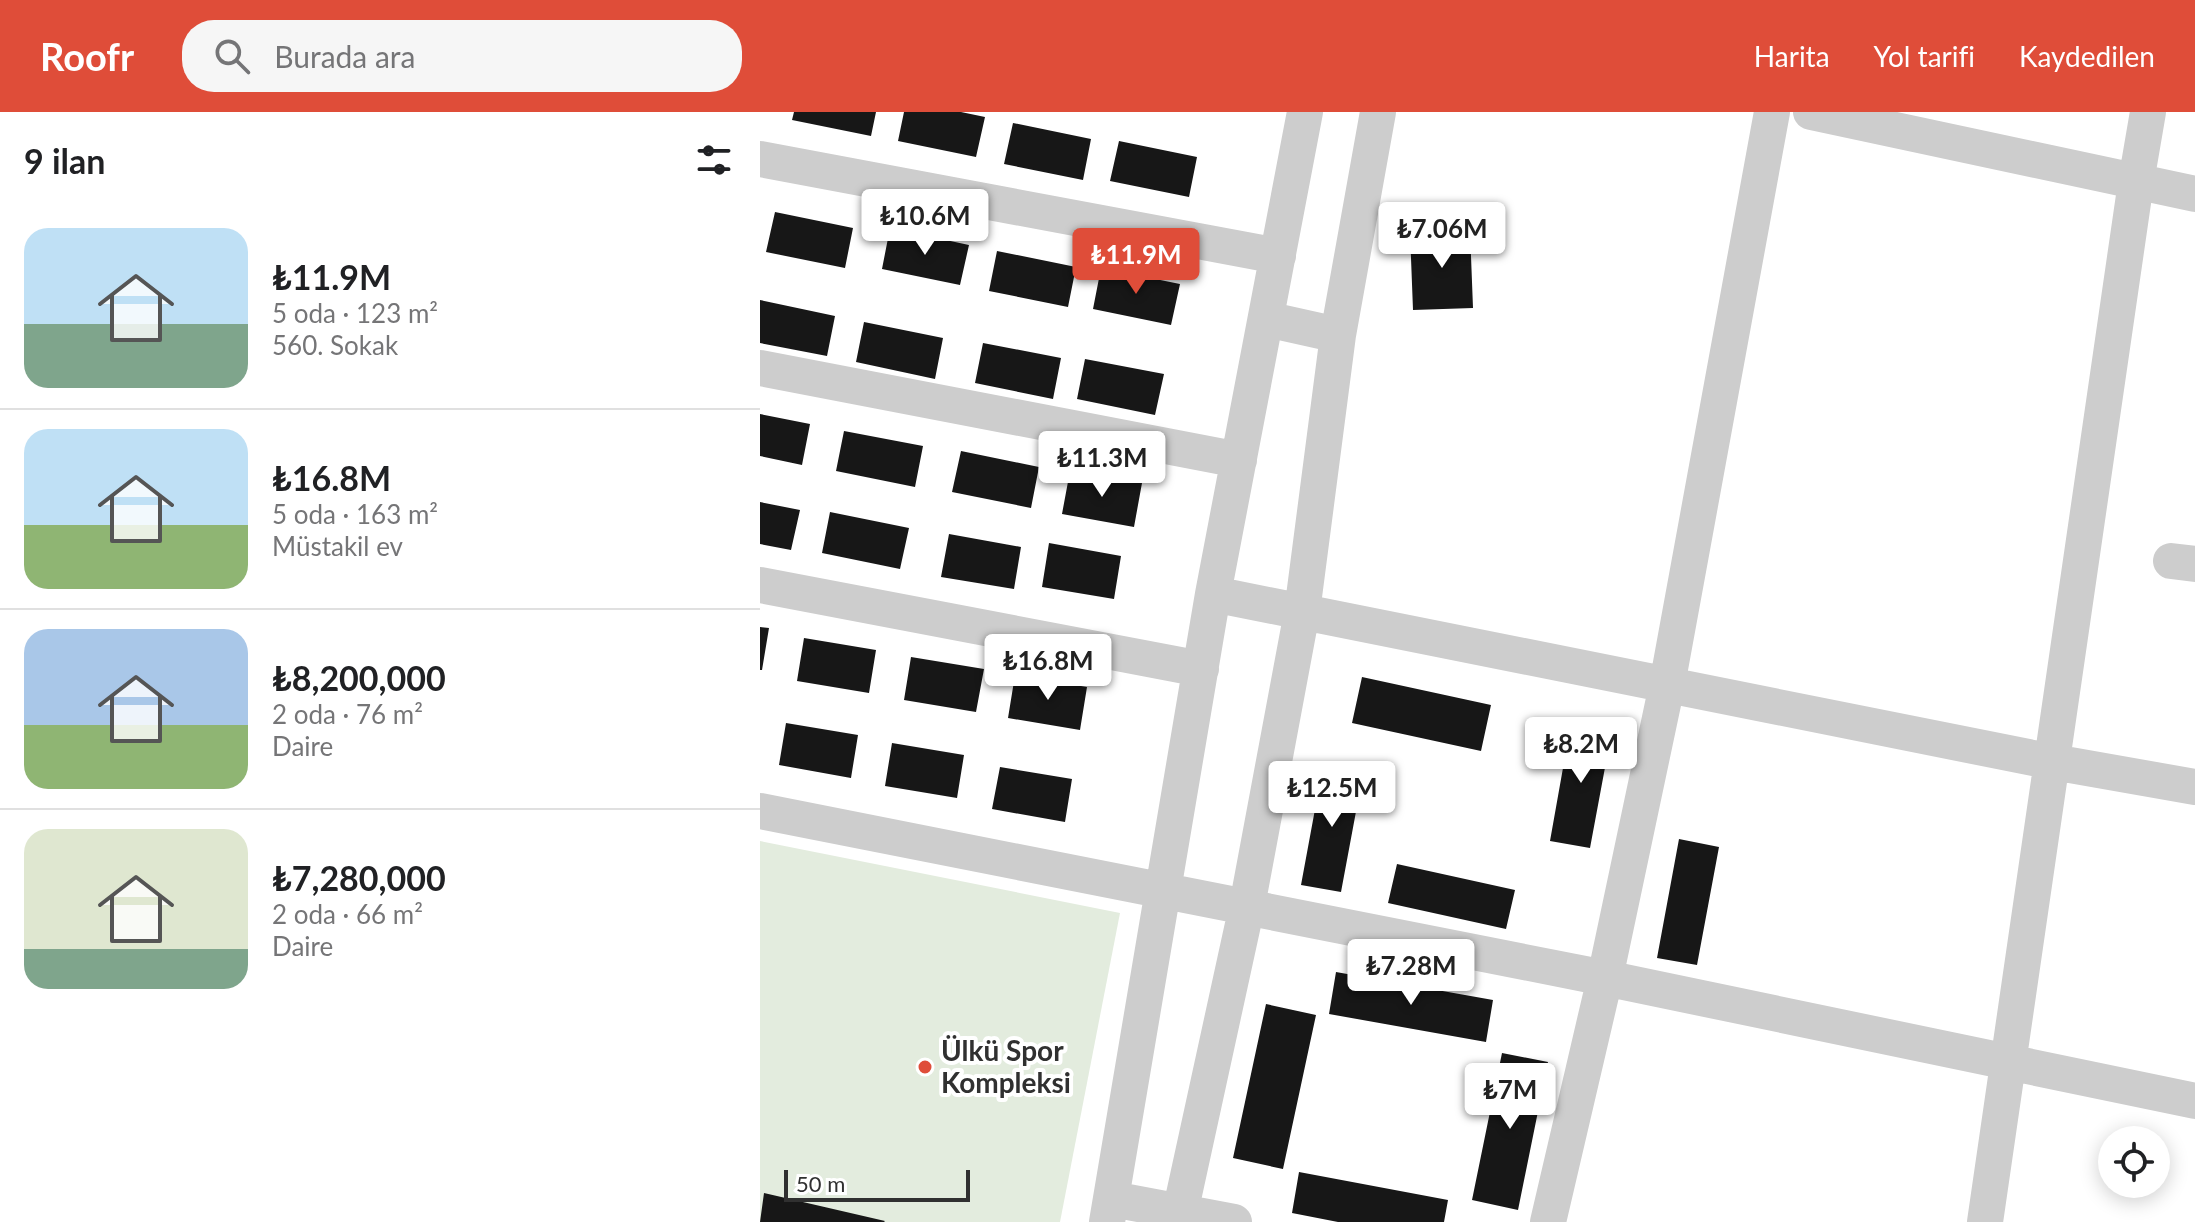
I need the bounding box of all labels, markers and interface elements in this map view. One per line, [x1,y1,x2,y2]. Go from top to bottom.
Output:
search box [182,20,742,92]
text: Roofr [40,33,134,79]
icon: search [210,34,254,78]
text: Burada ara [274,38,415,74]
text: Harita [1754,39,1830,73]
text: Yol tarifi [1874,39,1975,73]
text: Kaydedilen [2019,39,2155,73]
icon: filters [692,138,736,182]
text: 9 ilan [24,140,106,181]
pin: ₺10.6M [860,189,990,257]
text: ₺10.6M [879,199,971,231]
pin: ₺7.06M [1377,202,1507,270]
text: ₺7.06M [1396,212,1488,244]
pin: ₺11.9M [1071,228,1201,296]
text: ₺11.9M [1090,238,1182,270]
text: ₺11.9M [272,256,391,297]
icon: home [88,260,184,356]
text: 5 oda · 123 m² [272,297,438,329]
text: 560. Sokak [272,329,398,361]
pin: ₺11.3M [1037,431,1167,499]
text: ₺11.3M [1056,441,1148,473]
text: ₺16.8M [272,457,391,498]
icon: home [88,461,184,557]
text: 5 oda · 163 m² [272,498,438,530]
text: Müstakil ev [272,530,403,562]
pin: ₺16.8M [983,634,1113,702]
text: ₺16.8M [1002,644,1094,676]
text: ₺8,200,000 [272,657,446,698]
icon: home [88,661,184,757]
text: 2 oda · 76 m² [272,698,423,730]
pin: ₺8.2M [1525,717,1637,785]
text: ₺8.2M [1543,727,1619,759]
text: Daire [272,730,333,762]
pin: ₺12.5M [1267,761,1397,829]
text: ₺12.5M [1286,771,1378,803]
text: ₺7,280,000 [272,857,446,898]
icon: home [88,861,184,957]
text: 2 oda · 66 m² [272,898,423,930]
text: Daire [272,930,333,962]
pin: ₺7.28M [1346,939,1476,1007]
text: ₺7.28M [1365,949,1457,981]
place label: Ülkü Spor Kompleksi [941,1033,1071,1099]
marker: Ülkü Spor Kompleksi [916,1058,934,1076]
pin: ₺7M [1471,1063,1549,1131]
text: ₺7M [1483,1073,1537,1105]
map controls [2098,1126,2170,1198]
button: locate [2098,1126,2170,1198]
scale bar [784,1166,970,1202]
text: 50 m [796,1170,845,1197]

